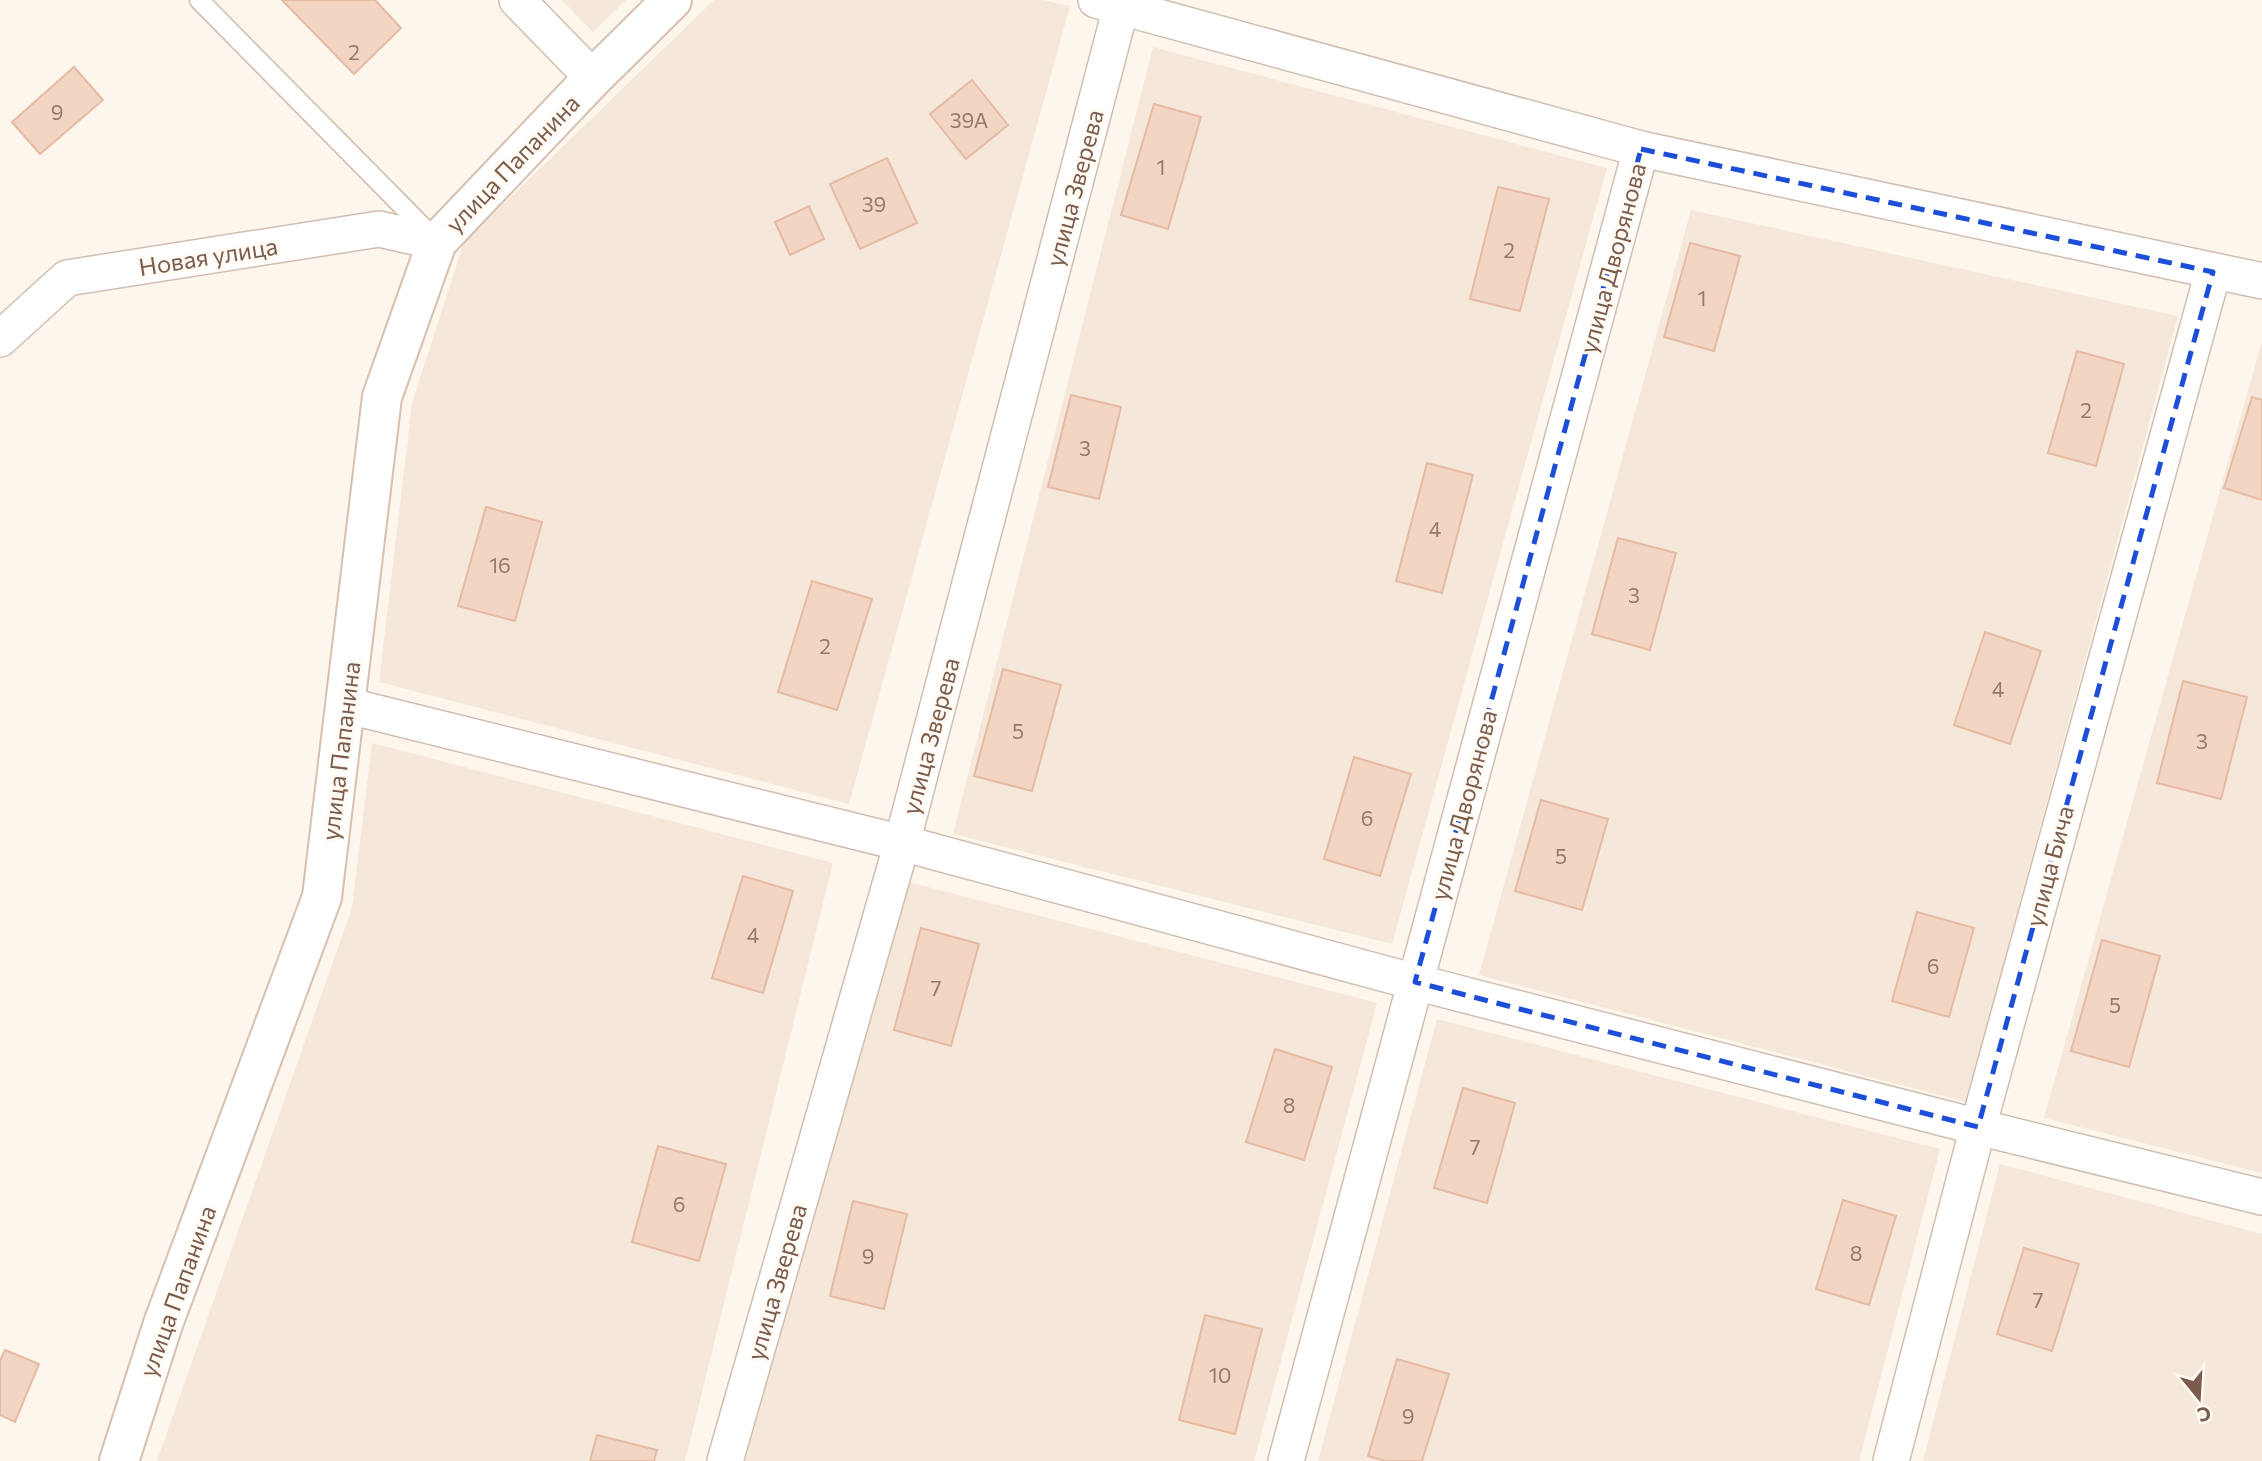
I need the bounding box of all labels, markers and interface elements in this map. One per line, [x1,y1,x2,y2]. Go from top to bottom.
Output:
house number: 2 [348,39,360,64]
street label: улица Папанина [439,88,585,238]
house number: 9 [51,99,63,124]
street label: улица Зверева [1039,106,1109,270]
house number: 39А [950,107,988,132]
house number: 1 [1157,154,1165,179]
street label: улица Дворянова [1573,160,1651,356]
house number: 39 [862,191,886,216]
street label: Новая улица [136,231,280,281]
house number: 2 [1503,237,1515,262]
house number: 1 [1698,285,1706,310]
house number: 2 [2080,397,2092,422]
house number: 3 [1079,435,1091,460]
house number: 4 [1429,516,1442,541]
house number: 16 [489,552,511,577]
house number: 3 [1628,582,1640,607]
house number: 2 [819,633,831,658]
street label: улица Зверева [895,654,965,818]
street label: улица Папанина [315,660,365,842]
house number: 4 [1992,676,2005,701]
street label: улица Дворянова [1424,707,1502,903]
house number: 5 [1012,718,1024,743]
house number: 3 [2196,728,2208,753]
street label: улица Бича [2019,802,2079,930]
house number: 6 [1361,805,1373,830]
house number: 5 [1555,843,1567,868]
house number: 4 [747,922,760,947]
house number: 6 [1927,953,1939,978]
house number: 7 [930,975,942,1000]
house number: 5 [2109,992,2121,1017]
house number: 8 [1283,1092,1295,1117]
house number: 7 [1469,1134,1481,1159]
house number: 6 [673,1191,685,1216]
street label: улица Зверева [740,1200,812,1364]
street label: улица Папанина [133,1201,221,1381]
house number: 8 [1850,1240,1862,1265]
house number: 9 [862,1243,874,1268]
house number: 7 [2032,1287,2044,1312]
house number: 10 [1209,1362,1231,1387]
north arrow [2164,1363,2234,1433]
text: С [2195,1402,2214,1428]
house number: 9 [1402,1403,1414,1428]

